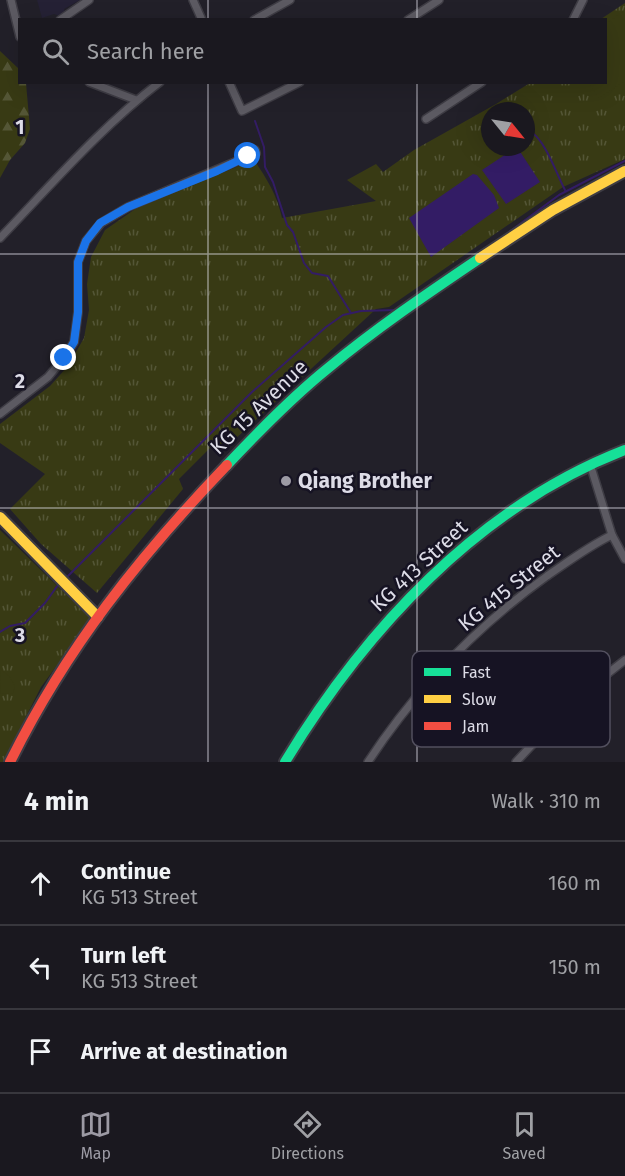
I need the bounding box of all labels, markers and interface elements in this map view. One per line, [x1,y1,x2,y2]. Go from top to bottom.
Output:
search box [18,18,607,84]
icon: search [39,35,72,68]
text: Search here [87,38,205,65]
north arrow [481,102,535,156]
text: 1 [15,115,25,139]
route start [234,142,260,168]
route end [50,344,76,370]
street label: KG 15 Avenue [205,354,313,460]
text: 2 [15,369,25,393]
place label: Qiang Brother [298,468,432,494]
marker: Qiang Brother [279,474,293,488]
street label: KG 413 Street [365,514,473,617]
street label: KG 415 Street [453,539,565,637]
text: 3 [14,623,25,647]
legend [412,651,610,747]
text: Fast [462,663,491,682]
text: Slow [462,690,497,709]
text: Jam [462,717,489,736]
text: 4 min [24,786,89,817]
text: Walk · 310 m [491,789,601,813]
text: Continue [81,858,171,885]
icon: ahead [24,867,57,900]
text: 160 m [548,871,601,895]
text: KG 513 Street [81,885,198,909]
text: Turn left [81,942,166,969]
icon: left [24,951,57,984]
text: 150 m [549,955,601,979]
text: KG 513 Street [81,969,198,993]
icon: arrive [24,1035,57,1068]
text: Arrive at destination [81,1038,288,1065]
tab: Map [79,1108,112,1163]
tab: Directions [271,1108,344,1163]
tab: Saved [502,1108,546,1163]

